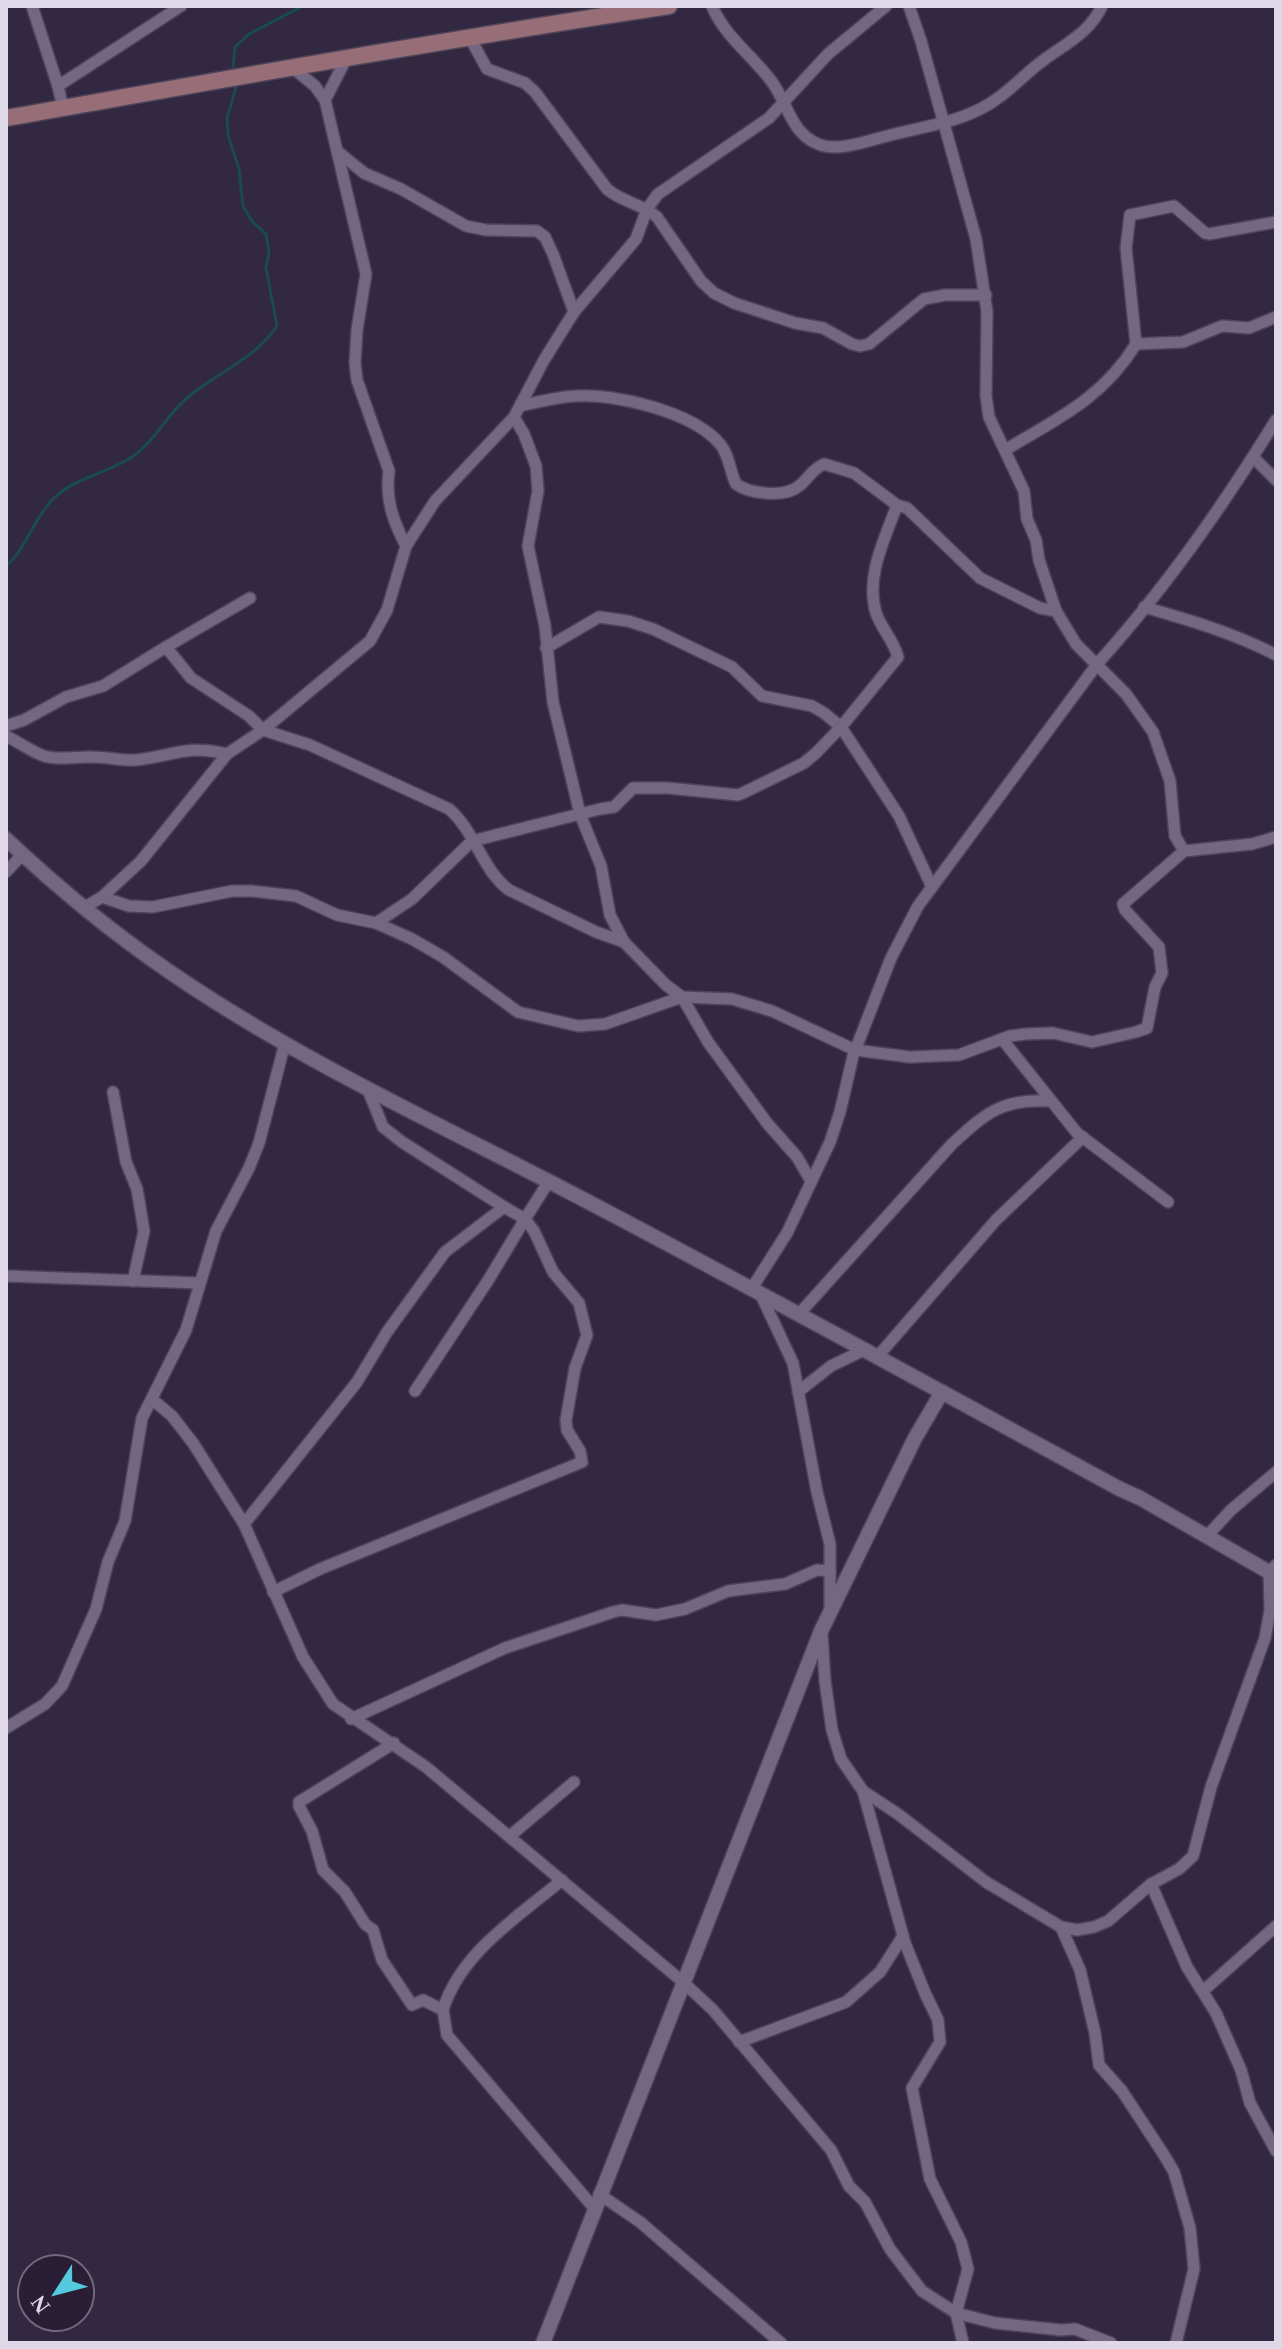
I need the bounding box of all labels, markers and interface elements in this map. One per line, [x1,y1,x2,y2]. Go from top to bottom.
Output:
north arrow [16,2253,96,2333]
text: N [25,2291,55,2318]

